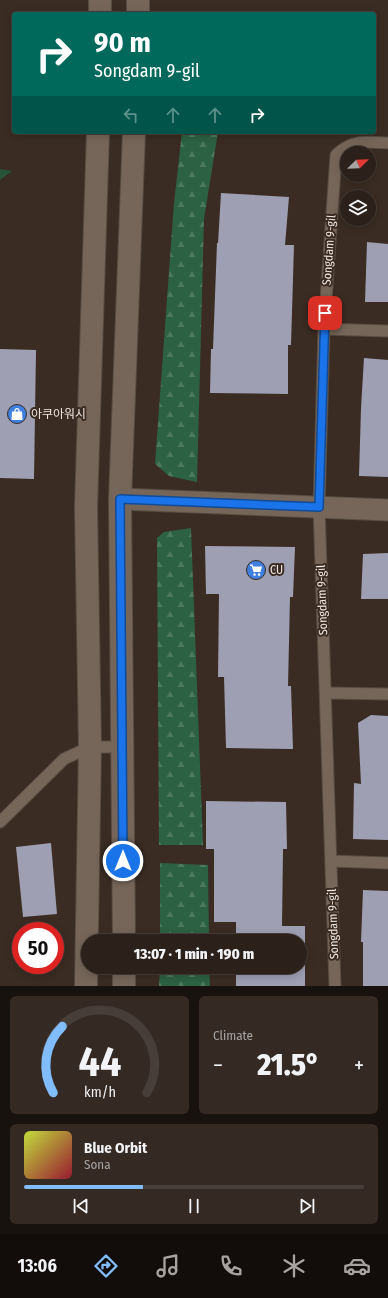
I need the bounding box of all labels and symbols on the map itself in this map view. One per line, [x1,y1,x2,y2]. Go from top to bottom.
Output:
north arrow [340,146,376,182]
street label: Songdam 9-gil [320,214,338,286]
pin [308,296,342,330]
shop icon: 아쿠아워시 [6,403,28,425]
place label: 아쿠아워시 [31,407,86,421]
supermarket icon: CU [245,559,267,581]
place label: CU [270,563,283,577]
street label: Songdam 9-gil [314,565,330,635]
position arrow [102,840,144,882]
street label: Songdam 9-gil [325,889,341,959]
speed limit sign: 50 [12,922,64,974]

